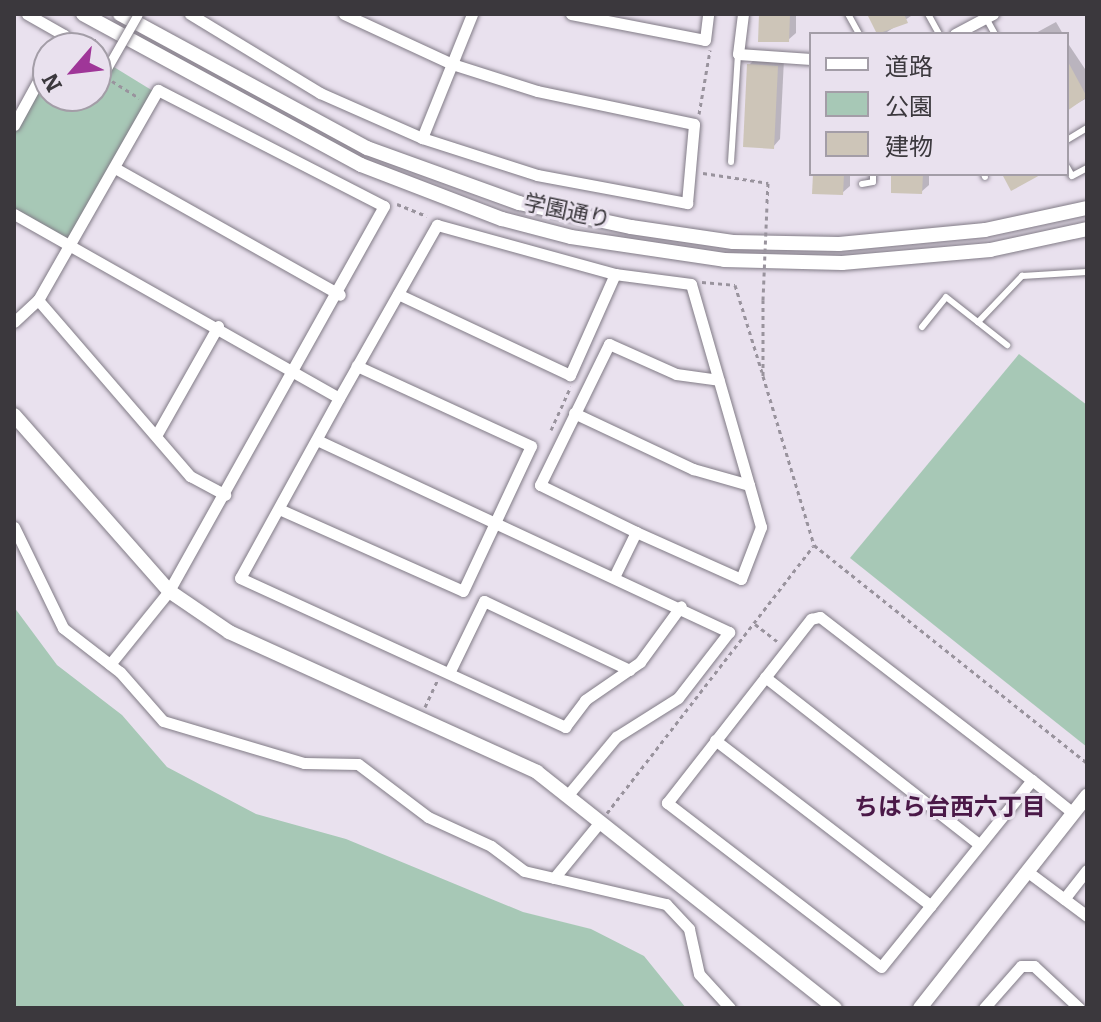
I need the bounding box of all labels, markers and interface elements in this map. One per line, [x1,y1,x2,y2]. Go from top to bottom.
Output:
north arrow [32,32,112,112]
legend [809,32,1069,176]
text: 道路 [885,53,933,81]
text: N [36,69,68,96]
text: 公園 [885,93,933,121]
text: 建物 [885,133,933,161]
street label: 学園通り [521,189,613,233]
district label: ちはら台西六丁目 [854,794,1046,822]

